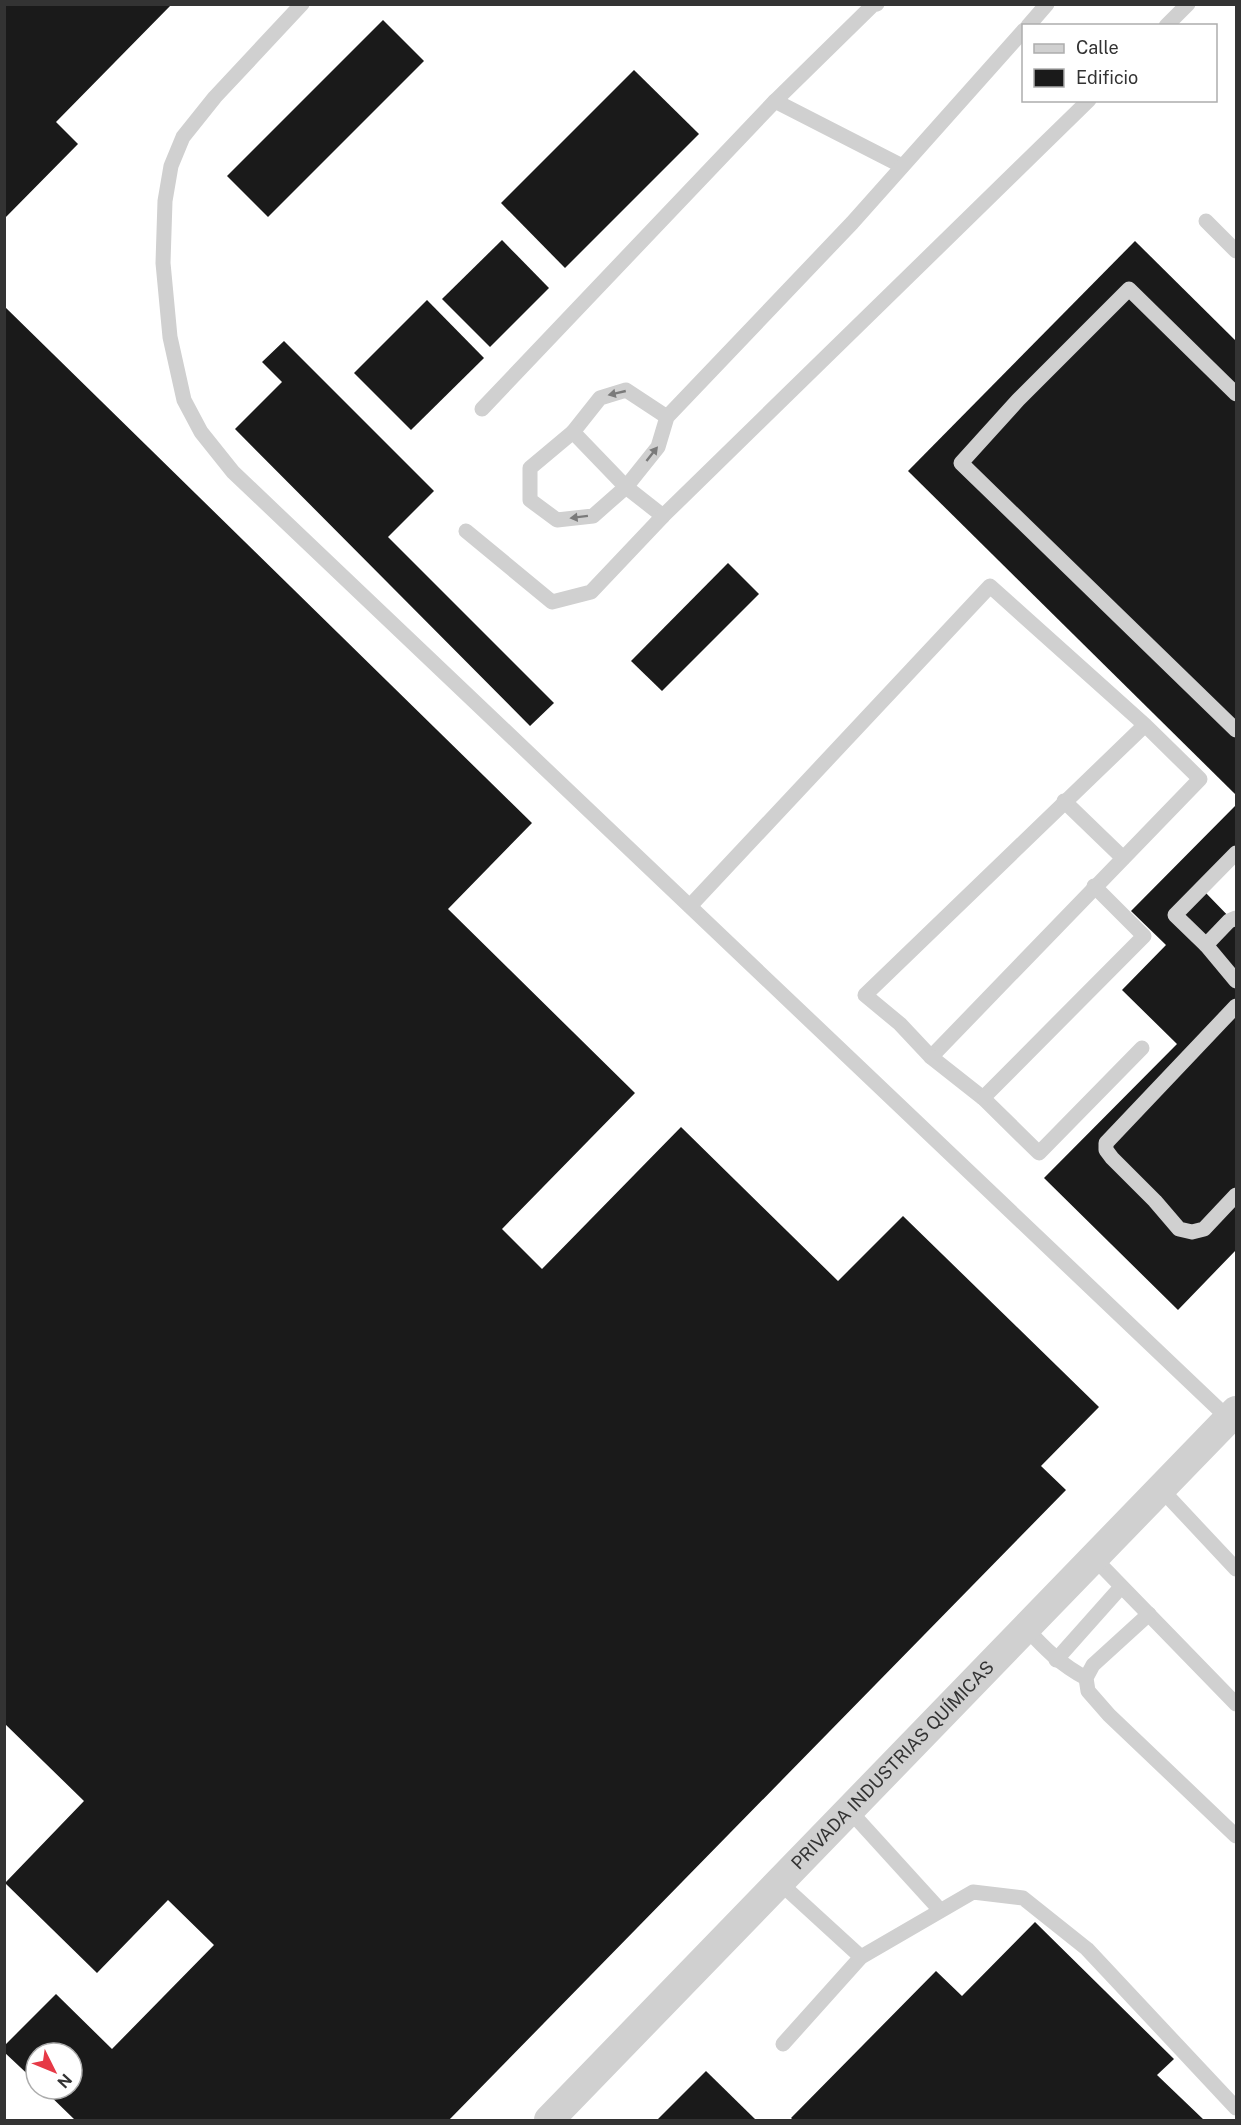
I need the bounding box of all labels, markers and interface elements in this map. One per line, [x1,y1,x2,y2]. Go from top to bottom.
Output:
legend [1022,24,1217,102]
text: Calle [1076,37,1119,58]
text: Edificio [1076,67,1138,88]
one-way arrow [608,389,626,399]
one-way arrow [645,447,657,462]
one-way arrow [569,512,588,522]
street label: PRIVADA INDUSTRIAS QUÍMICAS [787,1656,998,1873]
north arrow [24,2041,84,2101]
text: N [53,2070,76,2092]

